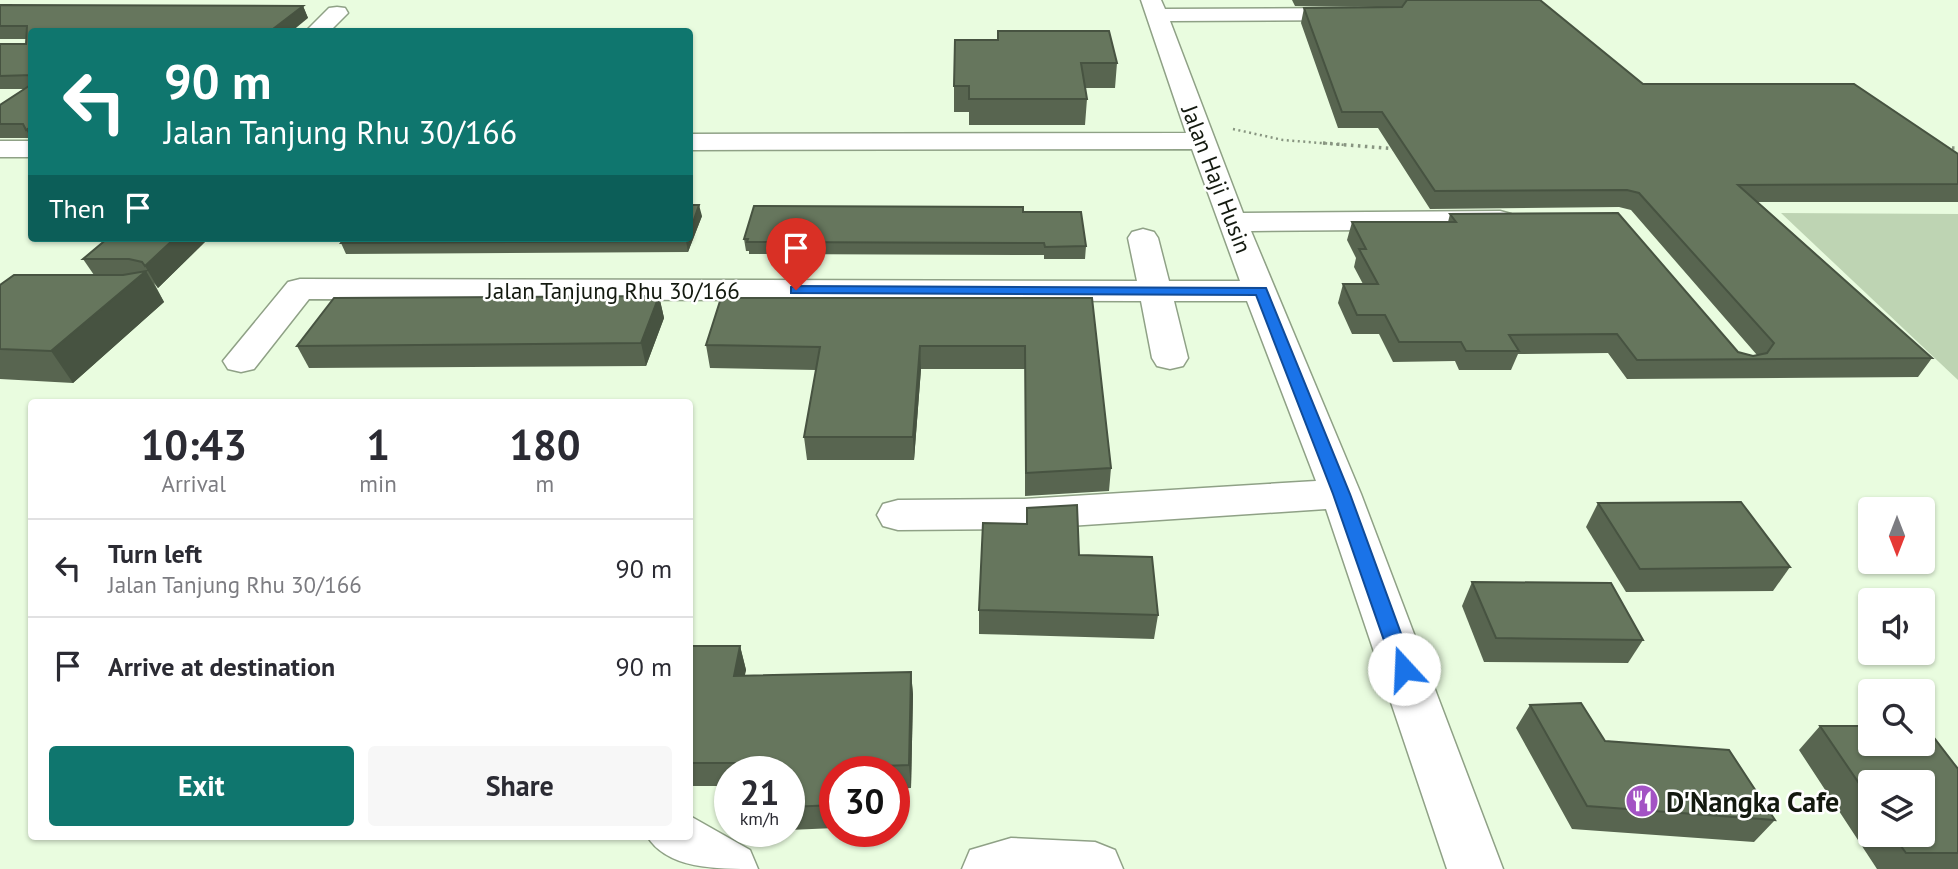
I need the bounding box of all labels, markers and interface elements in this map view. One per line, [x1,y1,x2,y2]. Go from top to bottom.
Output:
text: 90 m [164,49,271,113]
icon: left [49,56,140,147]
street label: Jalan Haji Husin [1175,100,1259,257]
text: Jalan Tanjung Rhu 30/166 [164,111,517,153]
icon: arrive [119,189,157,227]
text: Then [49,192,105,225]
pin [766,218,826,290]
icon: arrive [777,229,815,267]
street label: Jalan Tanjung Rhu 30/166 [485,276,740,305]
text: 10:43 [140,417,247,472]
text: 1 [366,417,390,472]
text: 180 [509,417,581,472]
text: Arrival [161,469,226,498]
text: min [359,469,397,498]
text: m [536,469,554,498]
north arrow [1858,497,1936,574]
map controls [1858,497,1935,847]
text: Turn left [108,537,202,570]
icon: left [49,549,87,587]
text: 90 m [616,552,672,585]
text: Jalan Tanjung Rhu 30/166 [108,570,362,599]
button: sound [1858,588,1935,665]
position arrow [1367,632,1441,706]
icon: arrive [49,647,87,685]
text: Arrive at destination [108,650,335,683]
text: 90 m [616,650,672,683]
button: search [1858,679,1935,756]
button: Exit [49,746,354,826]
button: Share [368,746,672,826]
speed limit sign: 30 [819,756,910,847]
text: 21 [740,769,779,815]
button: layers [1858,770,1935,847]
restaurant icon: D'Nangka Cafe [1623,782,1661,820]
place label: D'Nangka Cafe [1666,783,1839,820]
text: km/h [740,807,779,830]

